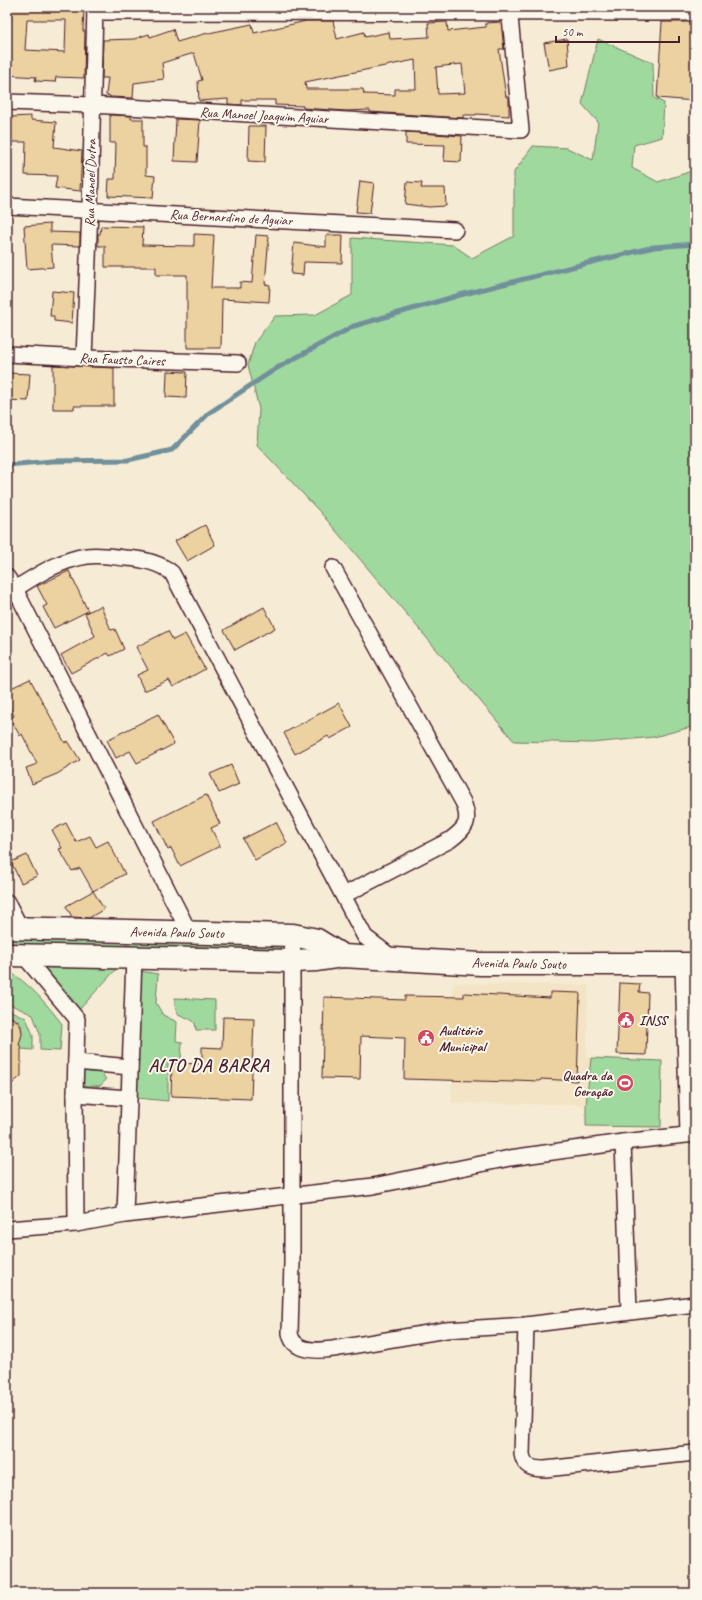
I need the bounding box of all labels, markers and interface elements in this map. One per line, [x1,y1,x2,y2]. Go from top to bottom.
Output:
scale bar [556,18,679,44]
text: 50 m [562,24,584,40]
street label: Rua Manoel Joaquim Aguiar [199,104,330,127]
street label: Rua Manoel Dutra [81,138,100,227]
street label: Rua Bernardino de Aguiar [169,206,294,229]
street label: Rua Fausto Caires [79,350,166,370]
street label: Avenida Paulo Souto [130,923,225,942]
street label: Avenida Paulo Souto [472,954,567,973]
public building icon: INSS [616,1010,636,1030]
place label: INSS [639,1012,670,1029]
place label: Auditório Municipal [439,1022,489,1055]
public building icon: Auditório Municipal [416,1028,436,1048]
district label: ALTO DA BARRA [149,1054,270,1076]
place label: Quadra da Geração [562,1067,614,1100]
sports icon: Quadra da Geração [615,1073,635,1093]

